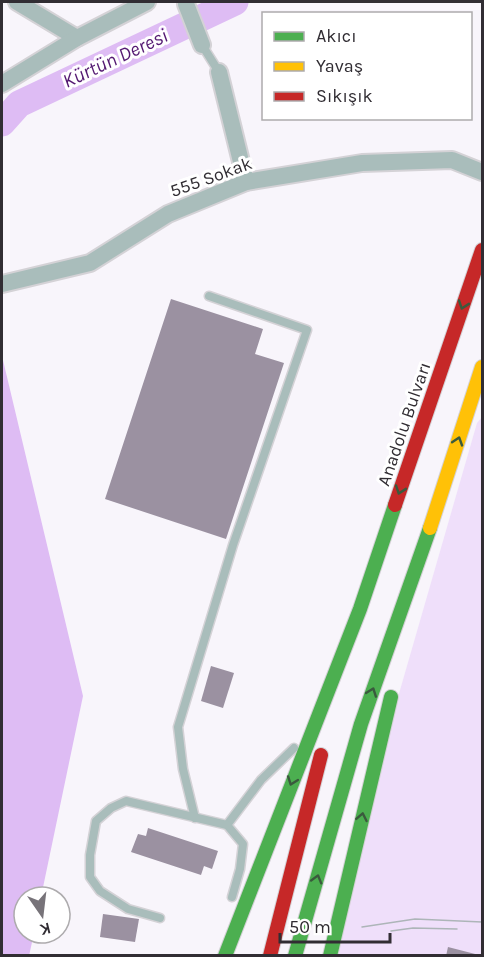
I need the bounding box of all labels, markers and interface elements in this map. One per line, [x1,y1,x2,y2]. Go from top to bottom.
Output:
legend [262,12,472,120]
water label: Kürtün Deresi [59,24,172,93]
text: Akıcı [316,25,357,47]
text: Yavaş [316,55,363,77]
text: Sıkışık [316,85,373,107]
street label: 555 Sokak [167,152,255,202]
one-way arrow [458,299,470,310]
street label: Anadolu Bulvarı [372,359,436,489]
one-way arrow [451,436,464,447]
one-way arrow [395,484,408,495]
one-way arrow [365,687,378,698]
one-way arrow [287,775,300,786]
one-way arrow [355,812,368,822]
one-way arrow [310,874,322,885]
north arrow [12,885,72,945]
scale bar [280,906,390,944]
text: 50 m [289,916,331,938]
text: K [38,919,53,940]

